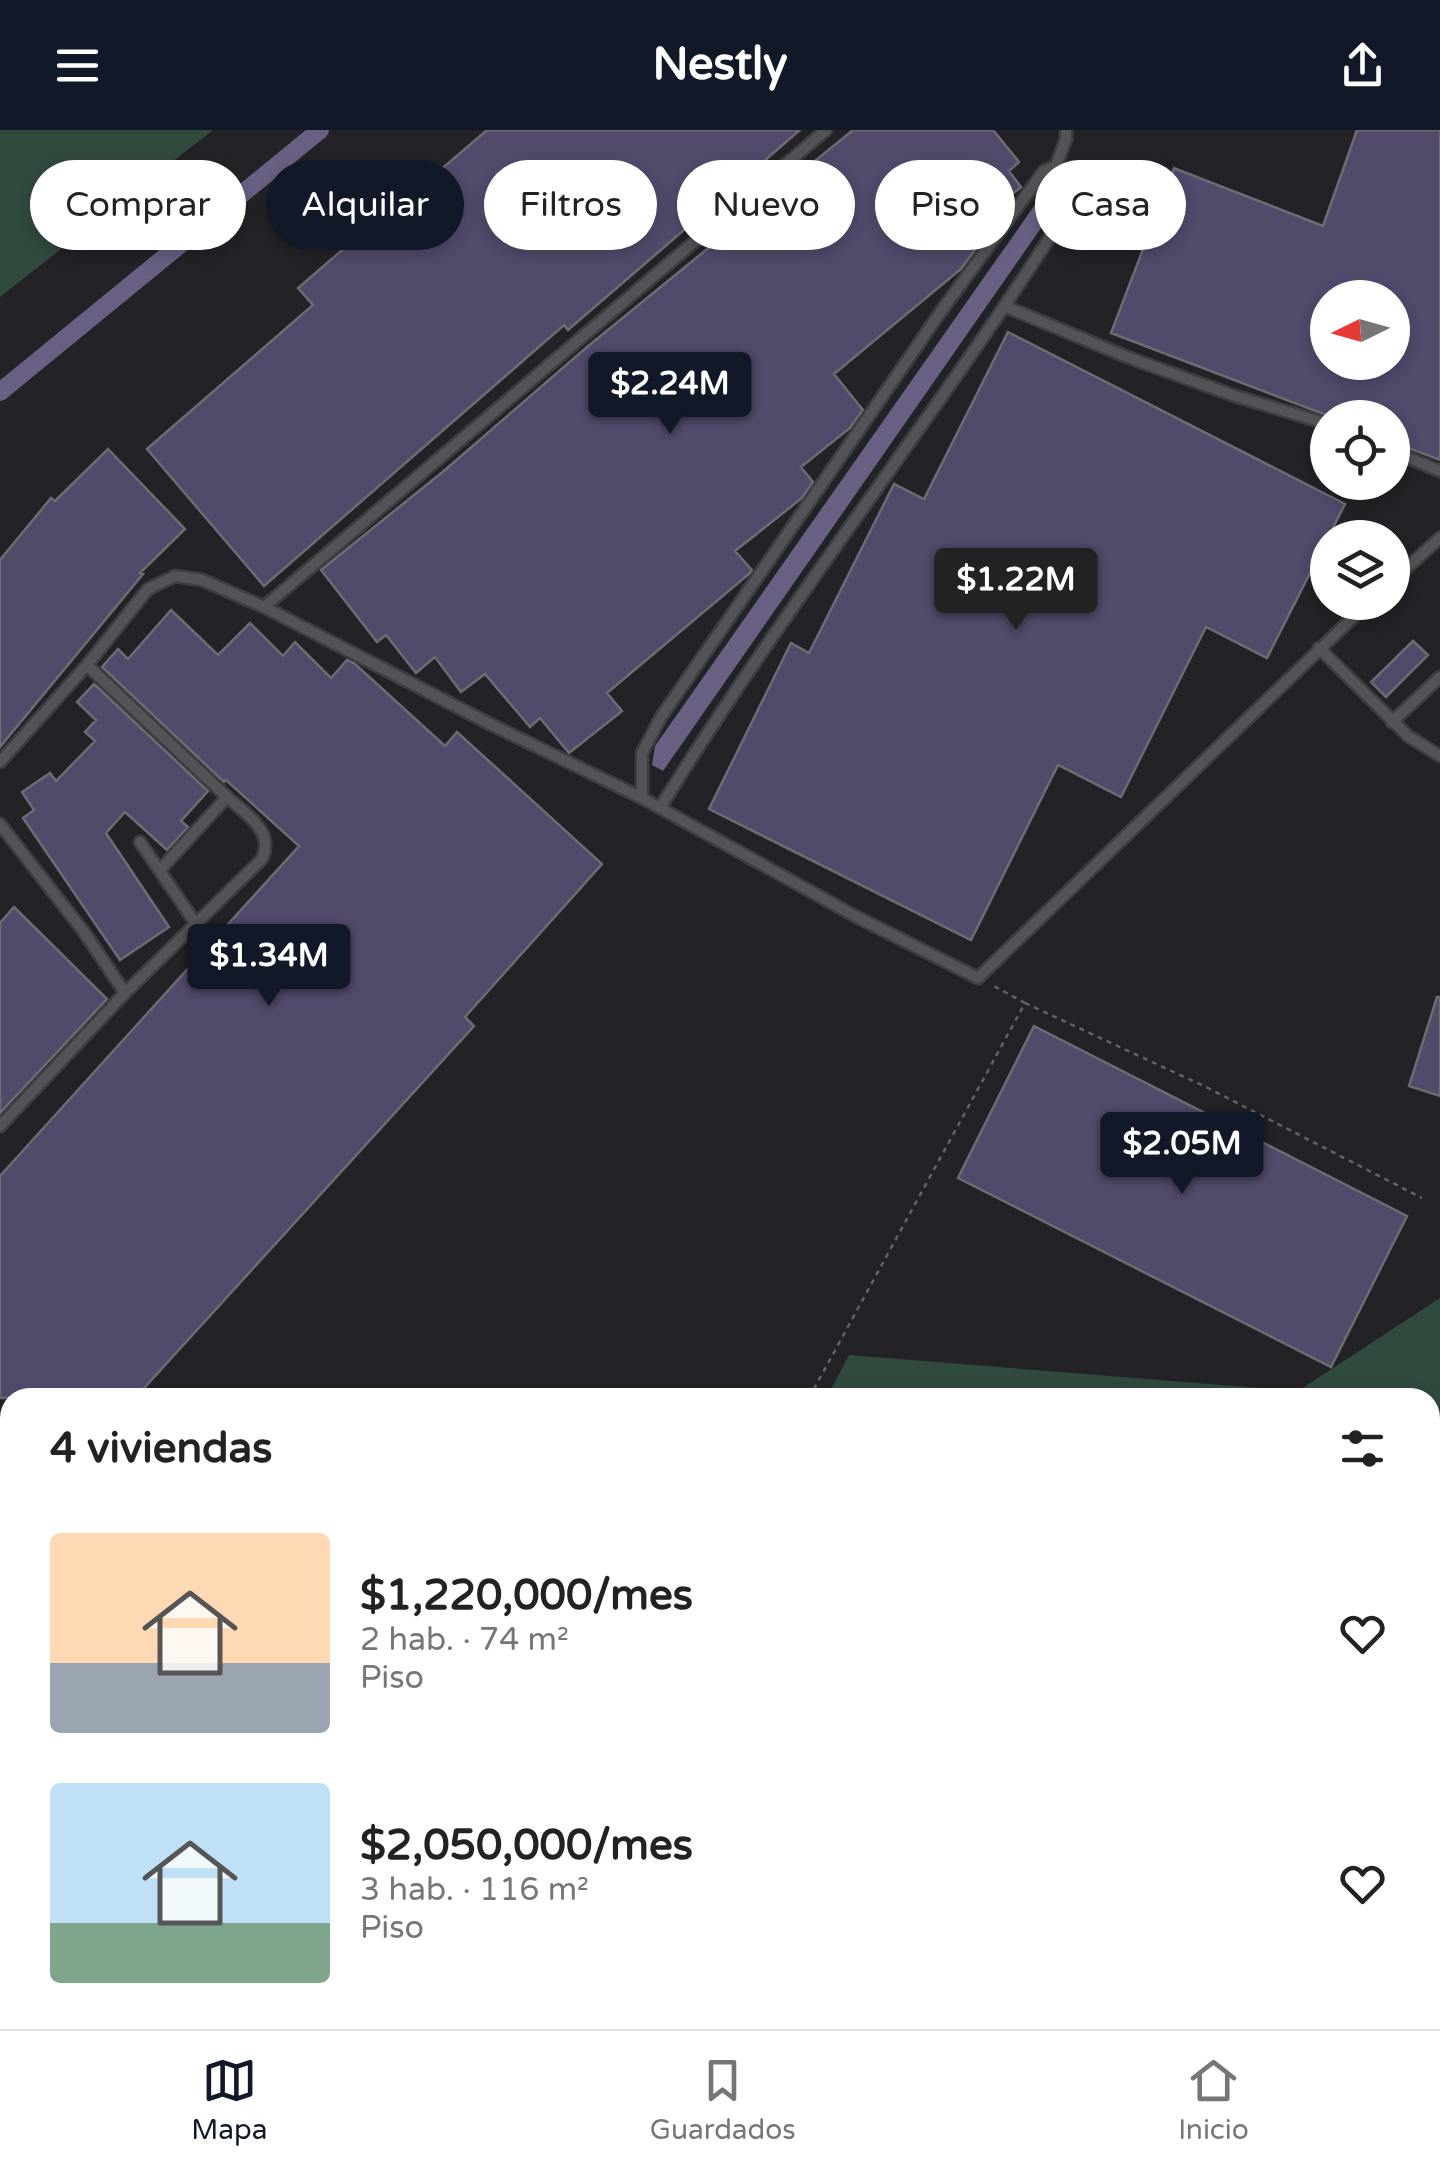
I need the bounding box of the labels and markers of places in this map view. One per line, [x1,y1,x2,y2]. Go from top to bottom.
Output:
pin: $2.24M [589,352,751,437]
pin: $1.22M [935,548,1097,633]
pin: $1.34M [188,924,350,1009]
pin: $2.05M [1101,1112,1263,1197]

